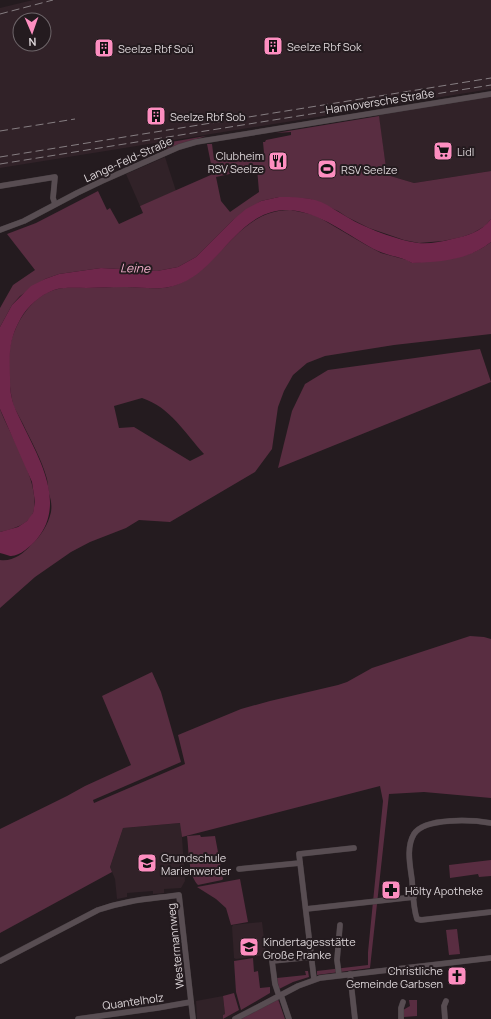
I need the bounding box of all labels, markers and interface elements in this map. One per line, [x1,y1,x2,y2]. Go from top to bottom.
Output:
north arrow [12,12,52,52]
text: N [28,35,37,50]
building icon: Seelze Rbf Sok [262,35,284,57]
building icon: Seelze Rbf Soü [93,37,115,59]
place label: Seelze Rbf Sok [287,39,362,54]
place label: Seelze Rbf Soü [118,41,194,56]
street label: Hannoversche Straße [325,85,436,117]
building icon: Seelze Rbf Sob [145,105,167,127]
place label: Seelze Rbf Sob [170,109,246,124]
street label: Lange-Feld-Straße [81,133,175,185]
supermarket icon: Lidl [432,140,454,162]
place label: Lidl [457,144,474,159]
place label: Clubheim RSV Seelze [208,148,265,176]
restaurant icon: Clubheim RSV Seelze [267,150,289,172]
sports icon: RSV Seelze [316,158,338,180]
place label: RSV Seelze [341,162,398,177]
water label: Leine [120,259,151,277]
place label: Grundschule Marienwerder [161,850,231,878]
school or university icon: Grundschule Marienwerder [136,852,158,874]
pharmacy icon: Hölty Apotheke [380,879,402,901]
place label: Hölty Apotheke [405,883,484,898]
street label: Westermannweg [163,902,187,990]
place label: Kindertagesstätte Große Pranke [263,934,356,962]
school or university icon: Kindertagesstätte Große Pranke [238,936,260,958]
place label: Christliche Gemeinde Garbsen [346,963,444,991]
church icon: Christliche Gemeinde Garbsen [446,965,468,987]
street label: Quantelholz [101,989,165,1013]

